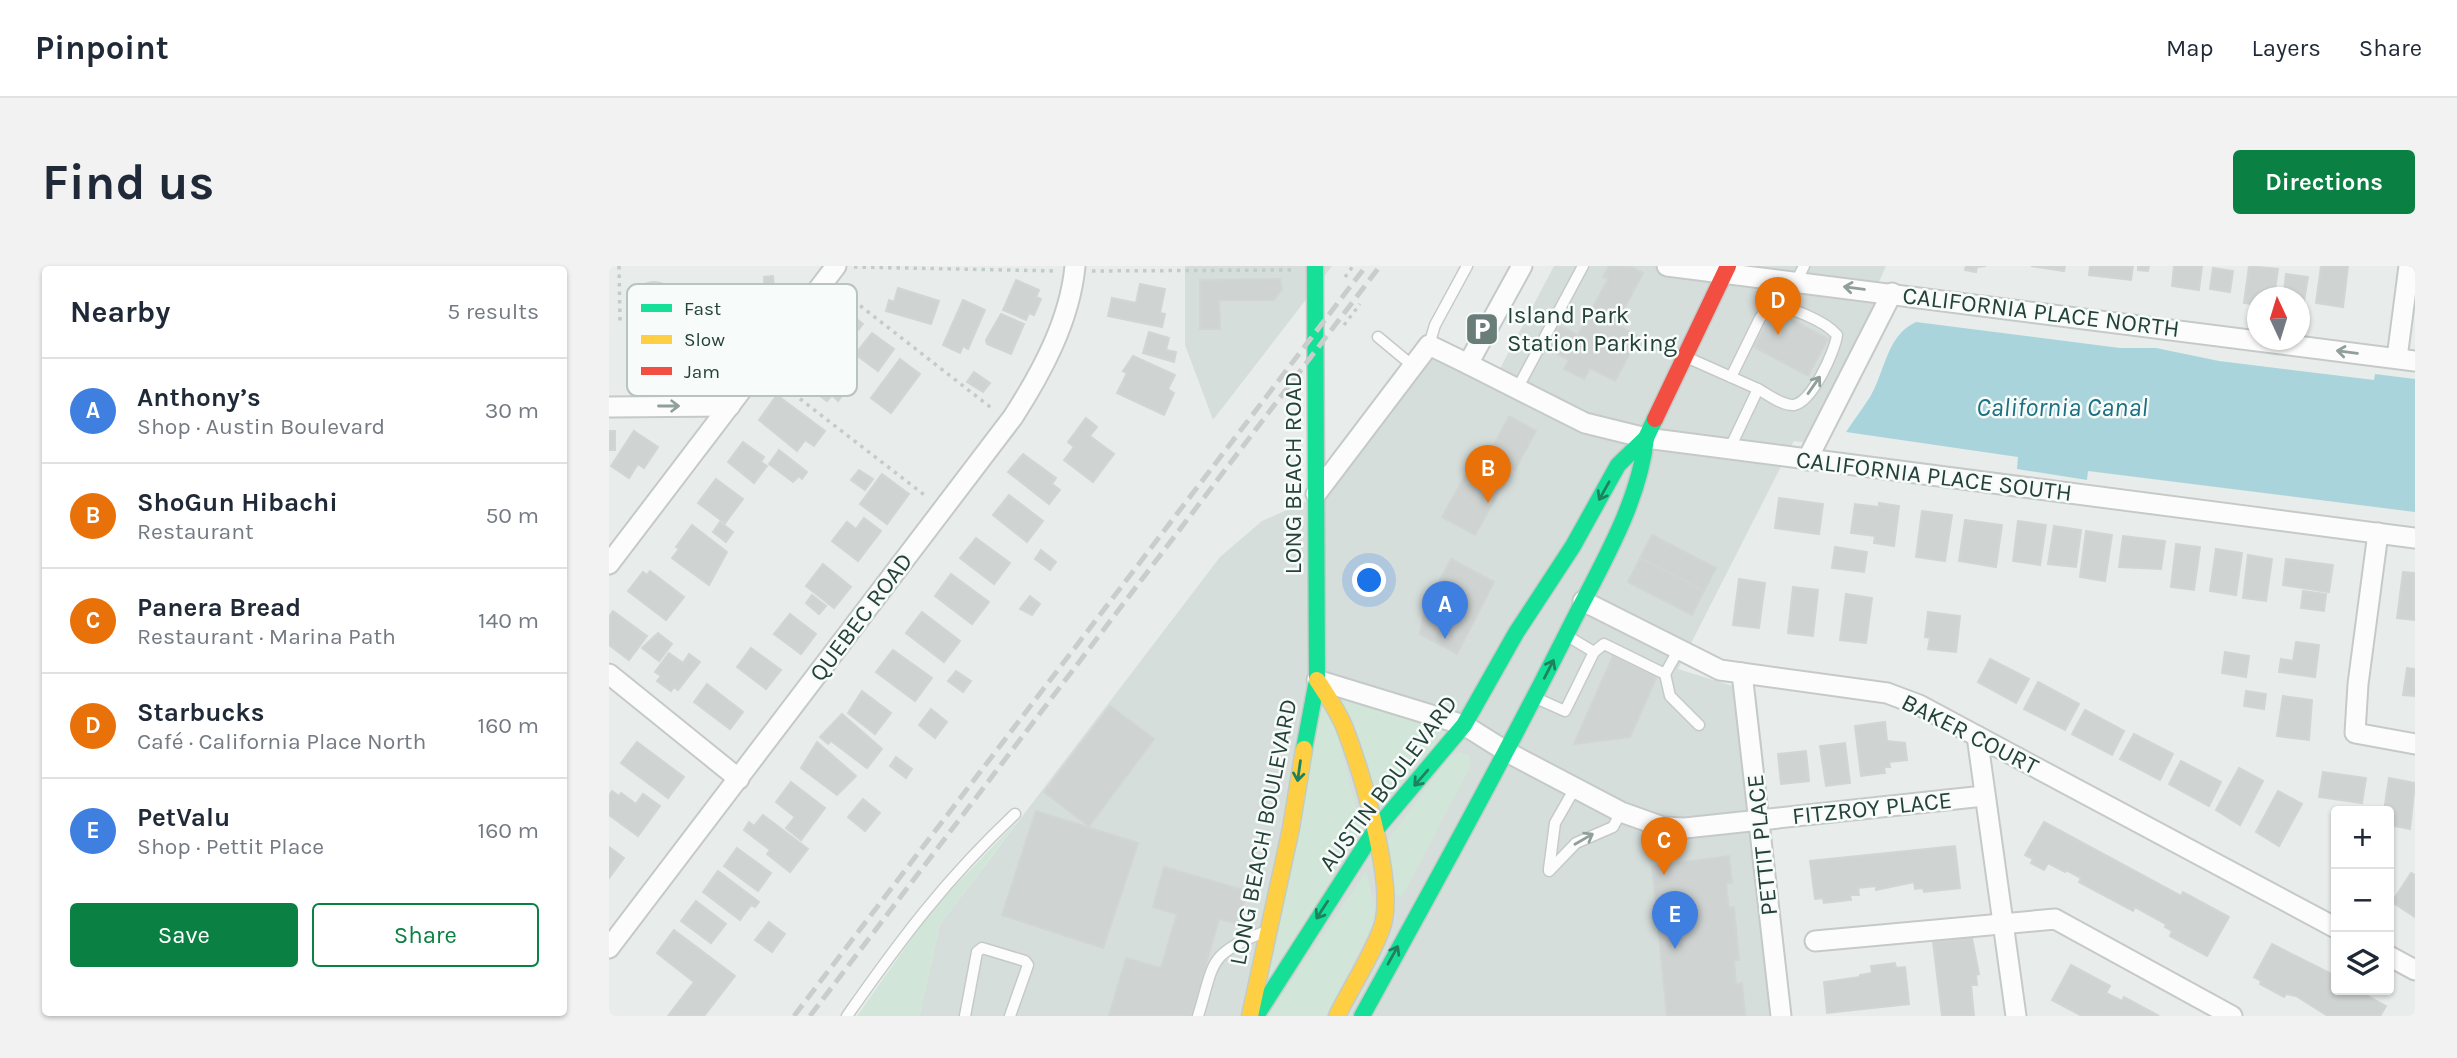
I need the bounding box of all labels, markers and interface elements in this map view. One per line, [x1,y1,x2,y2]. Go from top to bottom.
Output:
text: Pinpoint [35,29,169,67]
text: Map [2166,34,2214,62]
text: Layers [2252,34,2321,62]
text: Share [2359,34,2422,62]
button: Directions [2233,150,2415,214]
text: Find us [42,154,214,211]
pin: D [1755,277,1801,335]
one-way arrow [1844,281,1866,294]
street label: CALIFORNIA PLACE NORTH [1901,281,2181,343]
legend [627,284,857,396]
north arrow [2247,287,2310,350]
text: Nearby [70,294,170,330]
text: 5 results [447,298,539,325]
text: Fast [684,298,721,320]
place label: Island Park Station Parking [1507,301,1678,357]
parking icon: Island Park Station Parking [1463,310,1501,348]
text: Slow [684,329,725,351]
one-way arrow [2336,345,2359,358]
text: Jam [684,361,720,383]
street label: LONG BEACH ROAD [1279,372,1307,574]
one-way arrow [1807,376,1821,395]
text: Anthony’s [137,382,261,413]
water label: California Canal [1976,392,2148,423]
text: A [86,397,100,424]
text: 30 m [485,397,539,424]
one-way arrow [658,399,681,413]
text: Shop · Austin Boulevard [137,413,385,440]
pin: B [1465,445,1511,503]
street label: CALIFORNIA PLACE SOUTH [1794,445,2074,507]
one-way arrow [1597,480,1611,500]
text: ShoGun Hibachi [137,487,338,518]
text: B [86,502,100,529]
text: 50 m [485,502,539,529]
text: Restaurant [137,518,254,545]
street label: QUEBEC ROAD [804,547,918,687]
your location [1352,563,1386,597]
pin: A [1422,581,1468,639]
text: Panera Bread [137,592,301,623]
text: C [86,607,100,634]
text: 140 m [478,607,539,634]
text: Restaurant · Marina Path [137,623,396,650]
one-way arrow [1542,659,1556,680]
street label: BAKER COURT [1897,688,2043,780]
street label: AUSTIN BOULEVARD [1313,690,1463,876]
street label: LONG BEACH BOULEVARD [1223,696,1303,968]
text: Starbucks [137,697,264,728]
text: D [85,712,101,739]
text: 160 m [478,712,539,739]
text: Café · California Place North [137,728,426,755]
one-way arrow [1293,759,1306,782]
one-way arrow [1413,768,1429,786]
street label: PETTIT PLACE [1741,773,1783,917]
street label: FITZROY PLACE [1791,786,1953,830]
text: PetValu [137,802,230,833]
map controls [2331,806,2394,995]
button: + [2331,806,2394,869]
text: E [86,817,100,844]
text: 160 m [478,817,539,844]
pin: C [1641,817,1687,875]
one-way arrow [1574,832,1594,846]
text: Shop · Pettit Place [137,833,324,860]
button: − [2331,869,2394,932]
pin: E [1652,891,1698,949]
one-way arrow [1315,900,1330,919]
button: Save [70,903,298,967]
button: Share [312,903,539,967]
button: layers [2331,932,2394,995]
one-way arrow [1387,946,1401,966]

